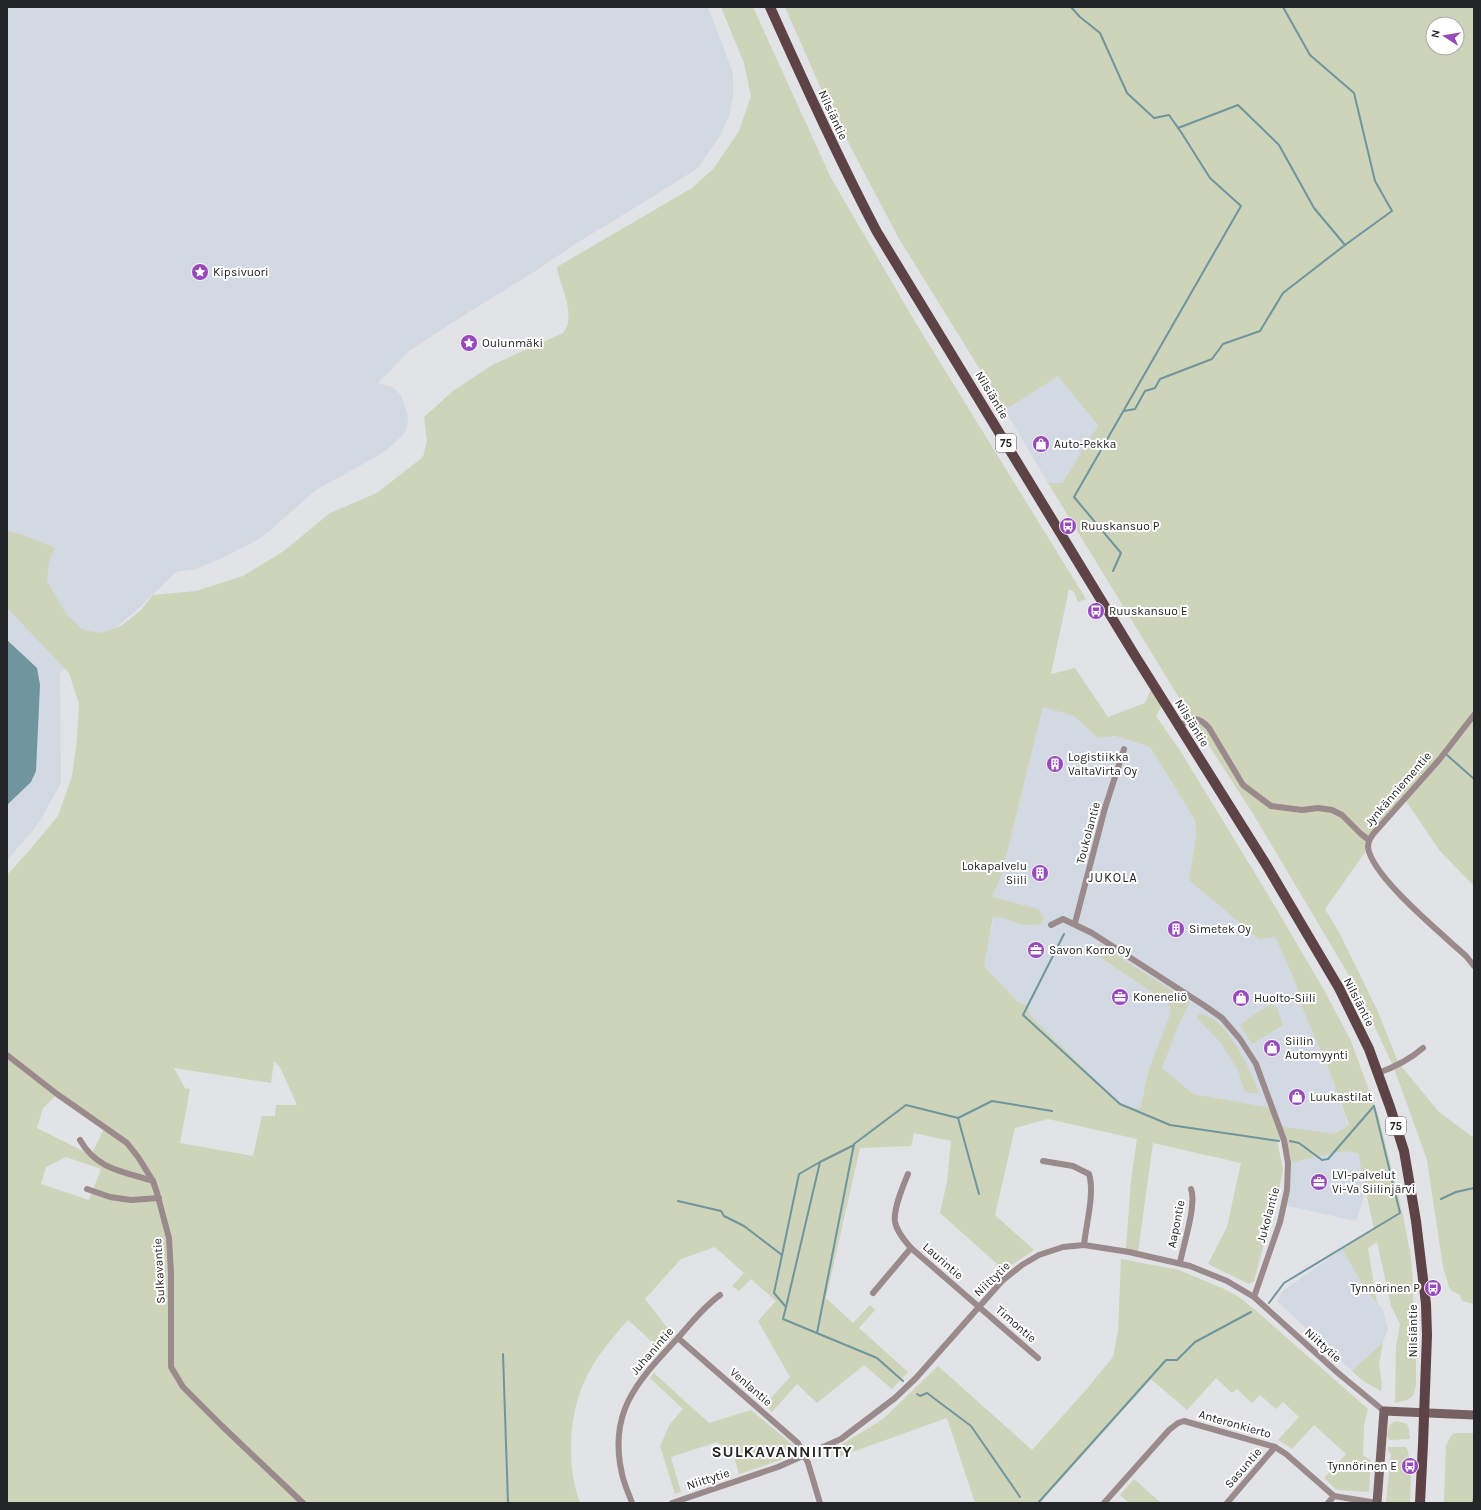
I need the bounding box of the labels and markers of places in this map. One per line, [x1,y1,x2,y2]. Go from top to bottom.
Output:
place icon: Kipsivuori [190,262,210,282]
place label: Kipsivuori [213,265,269,279]
place icon: Oulunmäki [459,333,479,353]
place label: Oulunmäki [482,336,543,350]
shop icon: Auto-Pekka [1031,434,1051,454]
place label: Auto-Pekka [1054,437,1116,451]
bus stop icon: Ruuskansuo P [1058,516,1078,536]
place label: Ruuskansuo P [1081,519,1160,533]
bus stop icon: Ruuskansuo E [1086,601,1106,621]
place label: Ruuskansuo E [1109,604,1188,618]
place label: Logistiikka ValtaVirta Oy [1068,750,1137,778]
building icon: Logistiikka ValtaVirta Oy [1045,754,1065,774]
place label: Lokapalvelu Siili [962,859,1027,887]
building icon: Lokapalvelu Siili [1030,863,1050,883]
building icon: Simetek Oy [1166,919,1186,939]
place label: Simetek Oy [1189,922,1251,936]
office icon: Savon Korro Oy [1026,940,1046,960]
place label: Savon Korro Oy [1049,943,1131,957]
office icon: Koneneliö [1110,987,1130,1007]
shop icon: Huolto-Siili [1231,988,1251,1008]
place label: Koneneliö [1133,990,1187,1004]
place label: Huolto-Siili [1254,991,1316,1005]
place label: Siilin Automyynti [1285,1034,1348,1062]
shop icon: Siilin Automyynti [1262,1038,1282,1058]
shop icon: Luukastilat [1287,1087,1307,1107]
place label: Luukastilat [1310,1090,1373,1104]
place label: LVI-palvelut Vi-Va Siilinjärvi [1332,1168,1415,1196]
office icon: LVI-palvelut Vi-Va Siilinjärvi [1309,1172,1329,1192]
bus stop icon: Tynnörinen P [1423,1278,1443,1298]
place label: Tynnörinen P [1350,1281,1420,1295]
bus stop icon: Tynnörinen E [1400,1456,1420,1476]
place label: Tynnörinen E [1327,1459,1397,1473]

